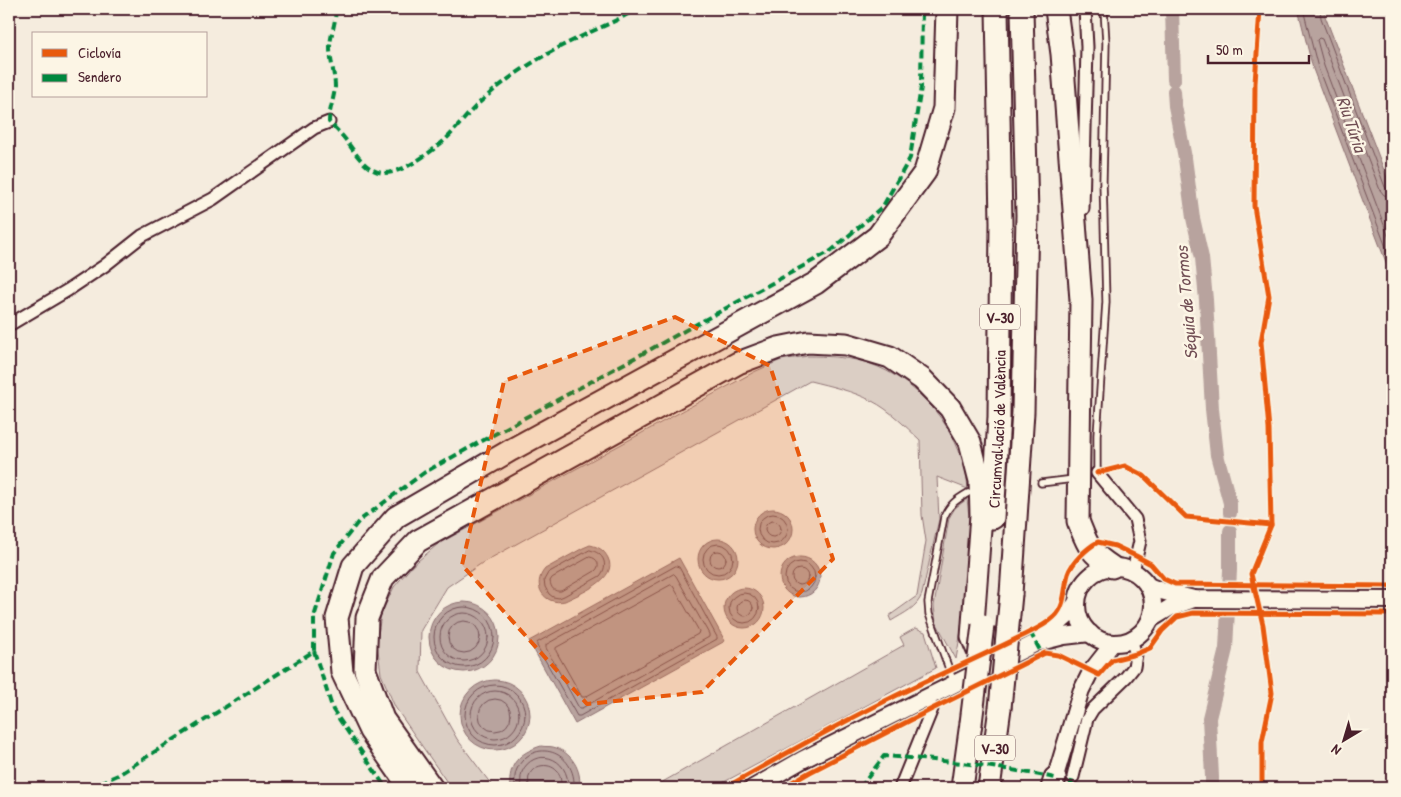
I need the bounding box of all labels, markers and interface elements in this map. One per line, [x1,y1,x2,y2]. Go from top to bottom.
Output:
legend [32,32,208,98]
scale bar [1208,32,1310,64]
text: 50 m [1216,39,1243,60]
text: Ciclovía [78,42,121,63]
text: Sendero [78,66,121,87]
water label: Riu Túria [1331,93,1374,157]
water label: Séquia de Tormos [1168,243,1203,361]
road number: V-30 [980,304,1020,330]
street label: Circumval·lació de València [983,350,1011,509]
north arrow [1318,714,1368,764]
road number: V-30 [975,736,1015,760]
text: N [1326,741,1344,760]

